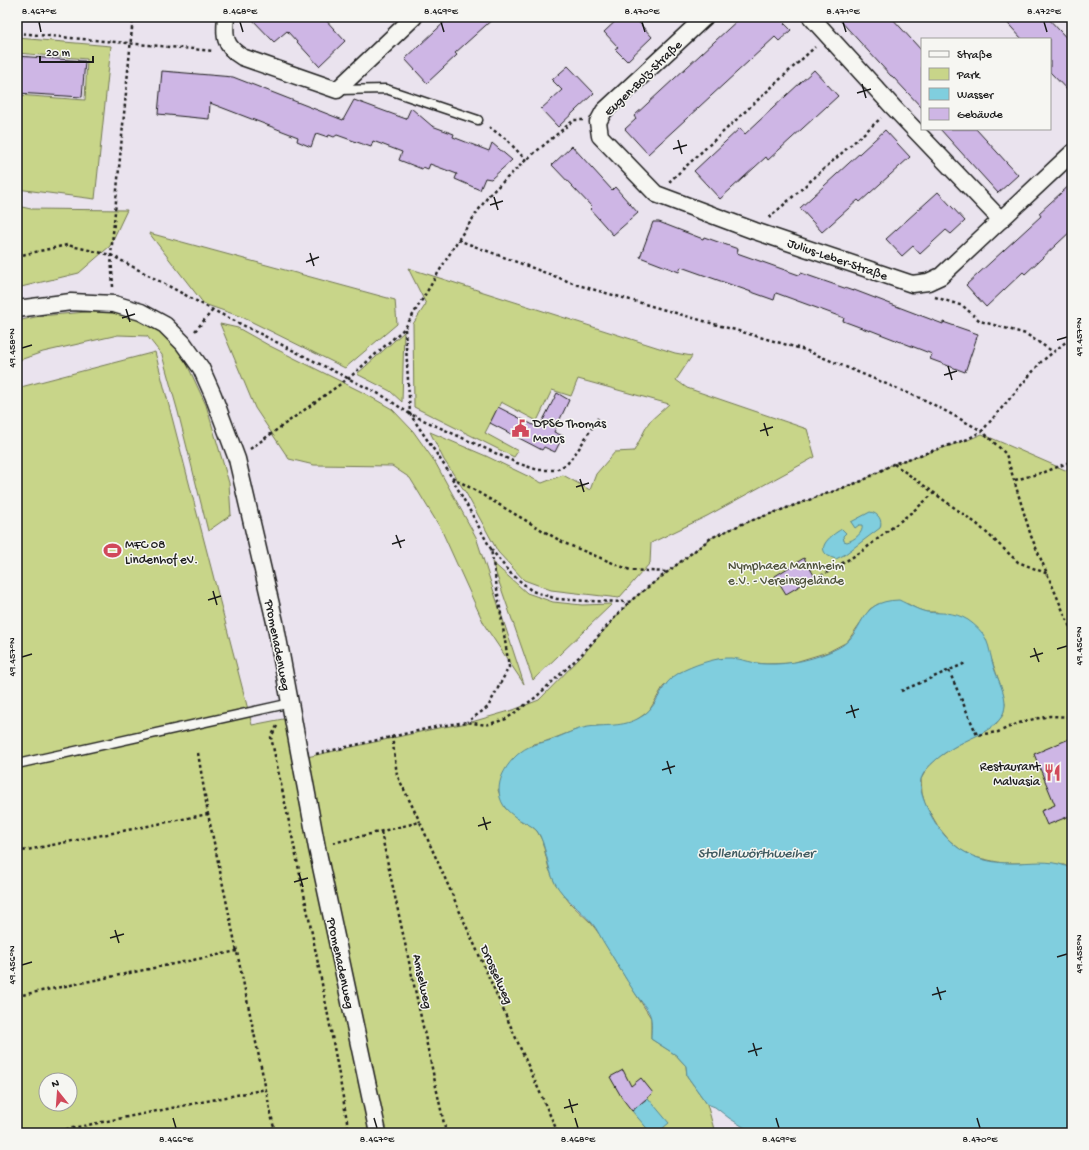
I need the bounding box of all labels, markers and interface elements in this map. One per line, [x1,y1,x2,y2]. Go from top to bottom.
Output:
text: 8.467°E [22,6,57,18]
text: 8.468°E [223,6,258,18]
text: 8.469°E [424,6,459,18]
text: 8.470°E [625,6,660,18]
text: 8.471°E [826,6,860,18]
text: 8.472°E [1027,6,1062,18]
scale bar [40,38,93,64]
street label: Eugen-Bolz-Straße [602,38,686,120]
legend [921,38,1051,130]
text: 20 m [46,47,71,61]
text: Straße [957,49,993,63]
text: Park [956,69,982,83]
text: Wasser [957,89,995,103]
text: Gebäude [957,109,1003,123]
street label: Julius-Leber-Straße [785,236,890,285]
text: 49.457°N [1074,317,1086,357]
text: 49.458°N [7,328,19,368]
place label: DPSG Thomas Morus [532,417,607,447]
public building icon: DPSG Thomas Morus [510,419,530,439]
place label: MFC 08 Lindenhof eV. [125,538,198,568]
sports icon: MFC 08 Lindenhof eV. [102,540,122,560]
park label: Nymphaea Mannheim e.V. - Vereinsgelände [728,559,844,589]
street label: Promenadenweg [260,598,293,692]
text: 49.456°N [1074,626,1086,665]
text: 49.457°N [7,637,19,677]
place label: Restaurant Malvasia [980,760,1042,790]
restaurant icon: Restaurant Malvasia [1043,762,1063,782]
water label: Stollenwörthweiher [698,846,817,863]
street label: Promenadenweg [322,916,357,1010]
text: 49.455°N [1074,934,1086,974]
street label: Drosselweg [476,942,515,1007]
text: 49.456°N [7,945,19,984]
street label: Amselweg [408,953,435,1010]
north arrow [38,1072,78,1112]
text: N [50,1078,61,1091]
text: 8.466°E [159,1134,194,1146]
text: 8.467°E [360,1134,395,1146]
text: 8.468°E [561,1134,596,1146]
text: 8.469°E [762,1134,797,1146]
text: 8.470°E [963,1134,998,1146]

